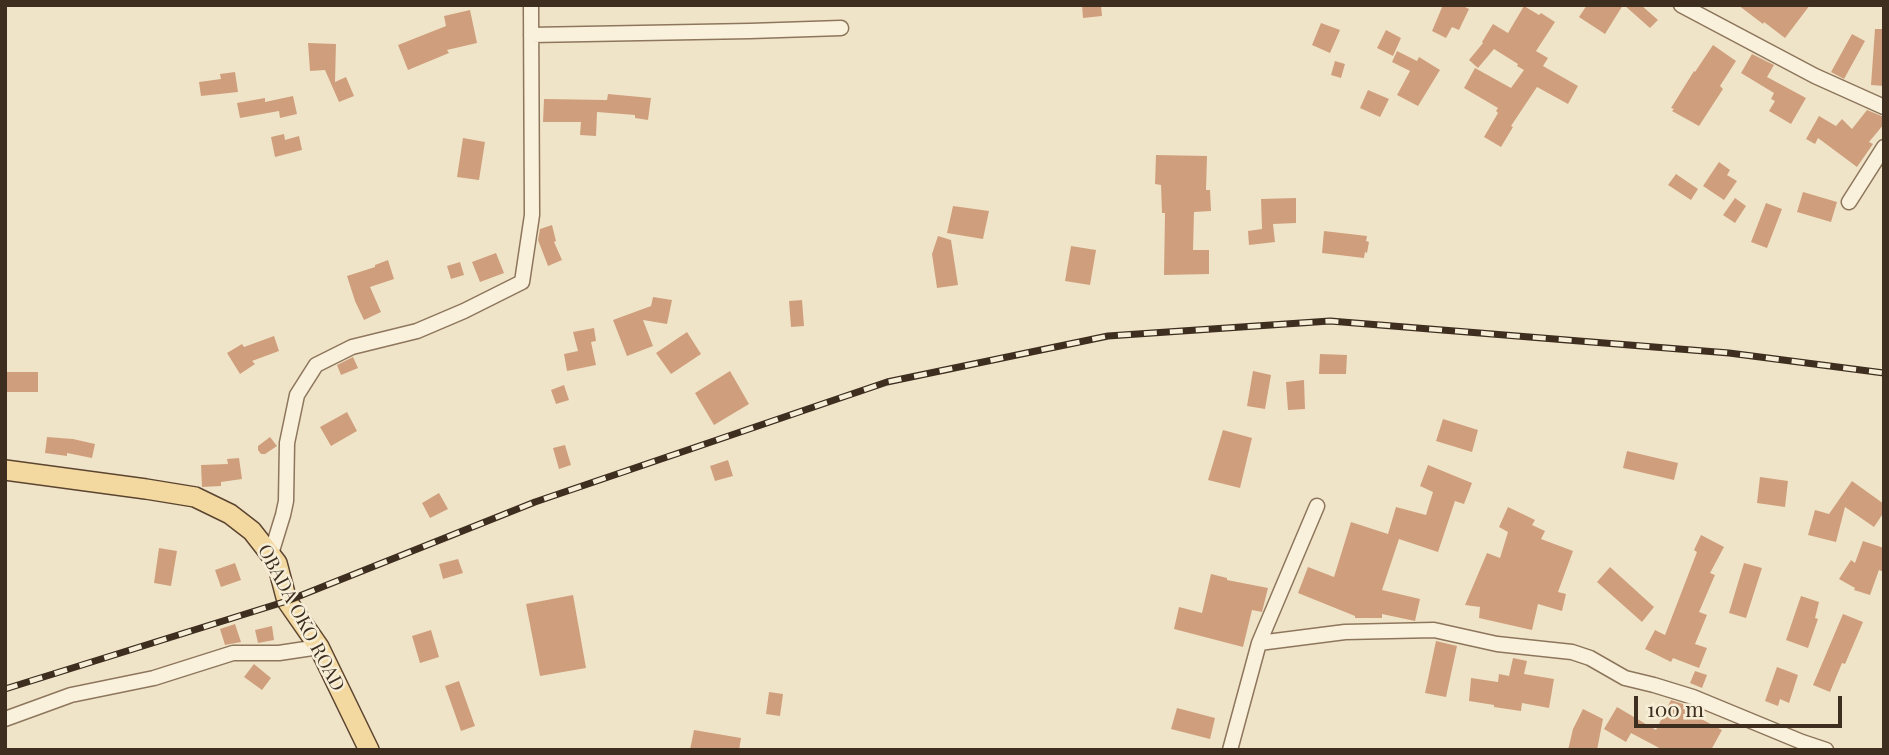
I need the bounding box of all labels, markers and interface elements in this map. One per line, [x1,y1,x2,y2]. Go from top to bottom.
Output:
street label: OBADA OKO ROAD [253,541,349,695]
scale bar [1637,682,1845,726]
text: 100 m [1647,694,1704,722]

